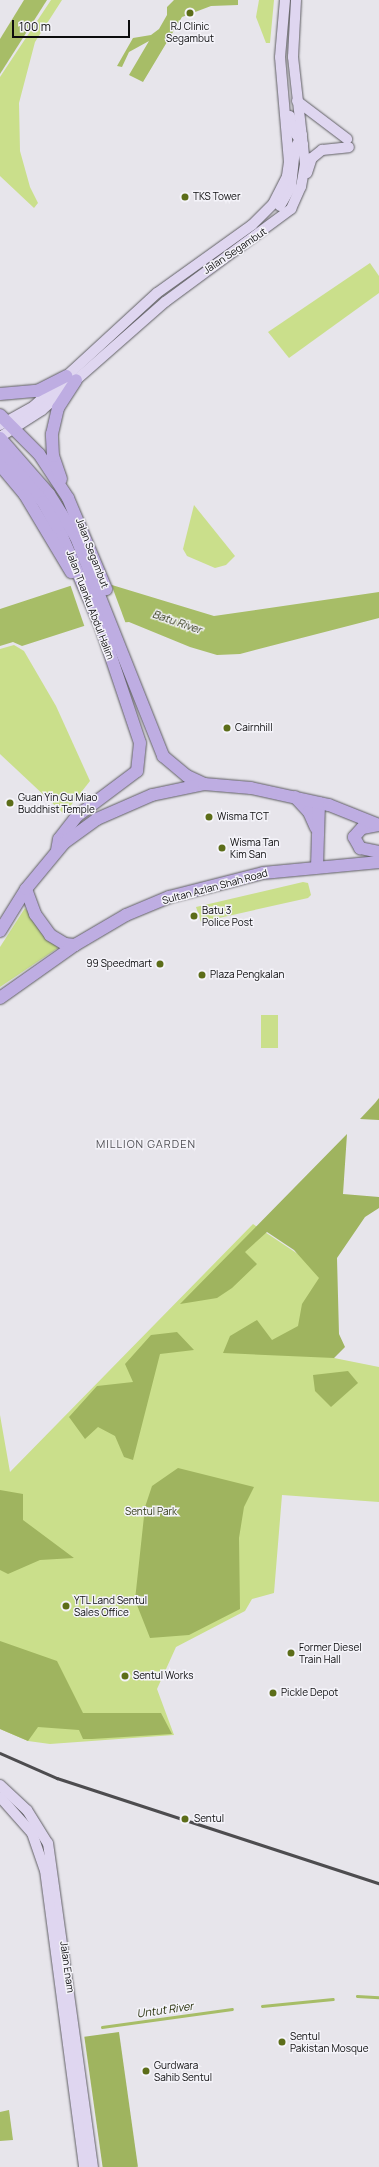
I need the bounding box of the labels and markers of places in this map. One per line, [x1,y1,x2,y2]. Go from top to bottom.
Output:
marker: RJ Clinic Segambut [184,7,196,19]
place label: RJ Clinic Segambut [166,20,214,44]
place label: TKS Tower [193,191,241,203]
marker: TKS Tower [180,192,190,202]
place label: Cairnhill [235,722,273,734]
marker: Cairnhill [222,723,232,733]
place label: Guan Yin Gu Miao Buddhist Temple [18,791,98,814]
marker: Guan Yin Gu Miao Buddhist Temple [5,798,15,808]
place label: Wisma TCT [217,811,269,823]
marker: Wisma TCT [204,812,214,822]
place label: Wisma Tan Kim San [230,836,280,860]
marker: Wisma Tan Kim San [217,843,227,853]
place label: Batu 3 Police Post [202,904,253,928]
marker: Batu 3 Police Post [189,911,199,921]
place label: 99 Speedmart [86,958,152,970]
marker: 99 Speedmart [155,959,165,969]
place label: Plaza Pengkalan [210,969,284,981]
marker: Plaza Pengkalan [197,970,207,980]
place label: YTL Land Sentul Sales Office [74,1594,148,1618]
marker: YTL Land Sentul Sales Office [61,1601,71,1611]
place label: Former Diesel Train Hall [299,1641,362,1664]
marker: Former Diesel Train Hall [286,1648,296,1658]
place label: Sentul Works [133,1670,193,1682]
marker: Sentul Works [120,1671,130,1681]
place label: Pickle Depot [281,1687,338,1699]
marker: Pickle Depot [268,1688,278,1698]
marker: Sentul [179,1813,191,1825]
place label: Sentul [194,1813,224,1825]
place label: Sentul Pakistan Mosque [290,2030,369,2054]
marker: Sentul Pakistan Mosque [277,2037,287,2047]
place label: Gurdwara Sahib Sentul [154,2059,212,2082]
marker: Gurdwara Sahib Sentul [141,2066,151,2076]

